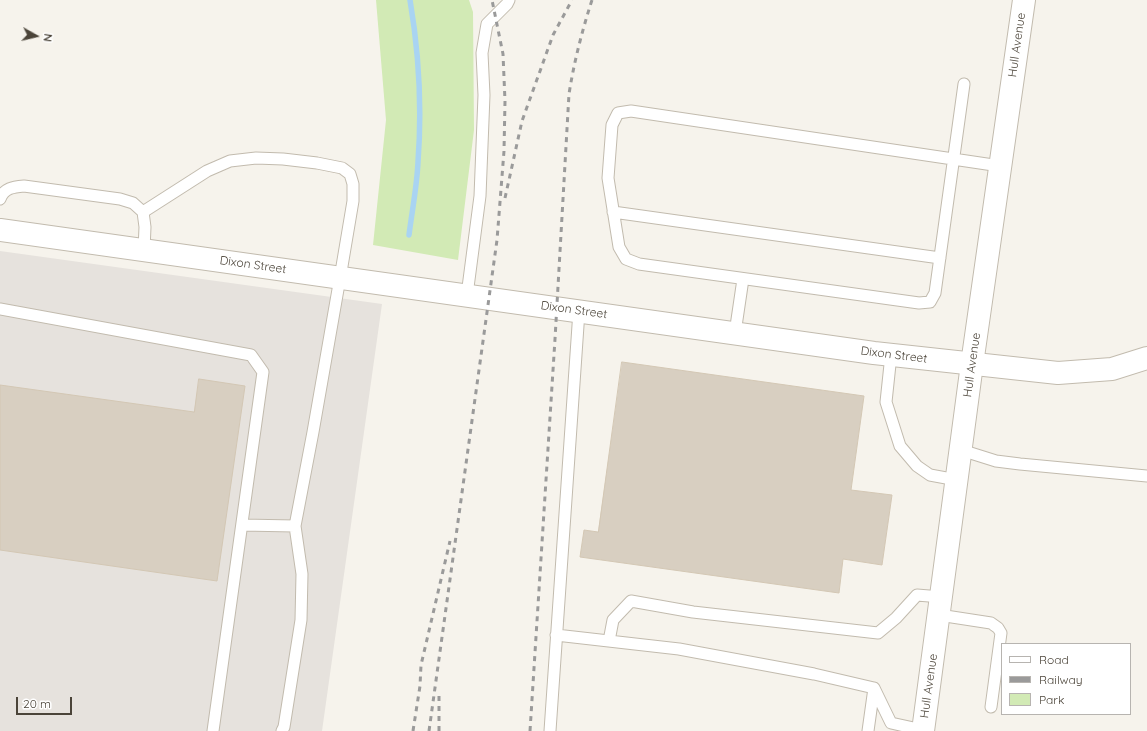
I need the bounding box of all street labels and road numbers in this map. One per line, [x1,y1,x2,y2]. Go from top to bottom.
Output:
street label: Hull Avenue [1005,12,1029,78]
street label: Dixon Street [219,253,287,277]
street label: Dixon Street [540,298,608,322]
street label: Hull Avenue [960,332,984,398]
street label: Dixon Street [860,344,928,366]
street label: Hull Avenue [917,653,941,719]

